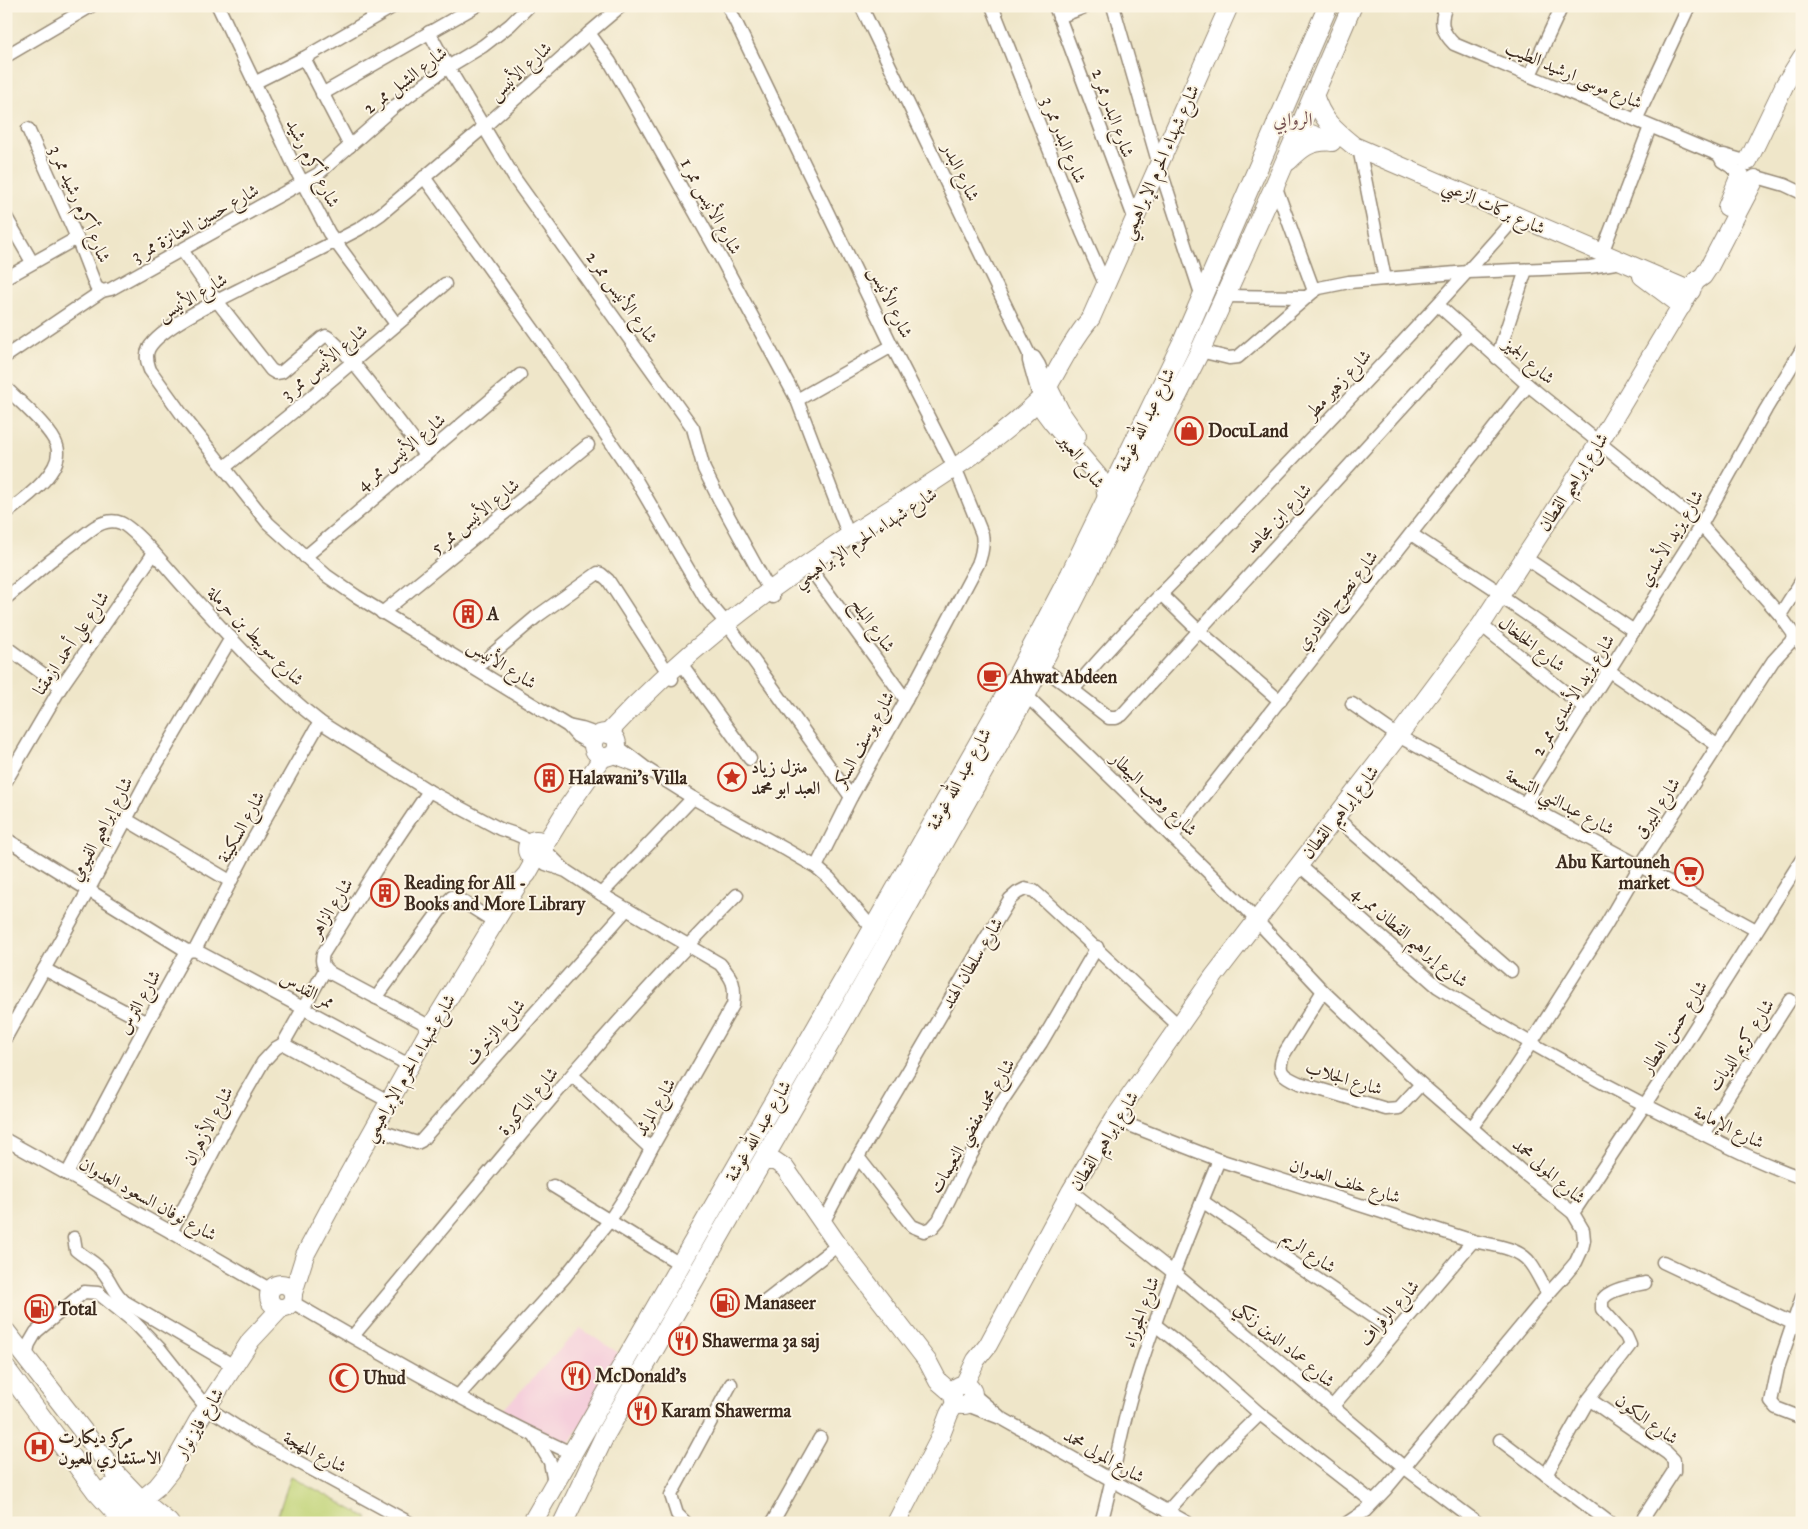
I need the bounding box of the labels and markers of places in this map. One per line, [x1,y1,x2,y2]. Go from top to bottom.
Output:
shop icon: DocuLand [1174,416,1204,446]
place label: DocuLand [1208,420,1289,442]
building icon: A [453,599,483,629]
place label: A [486,603,500,625]
cafe icon: Ahwat Abdeen [977,662,1007,692]
place label: Ahwat Abdeen [1010,666,1117,688]
place label: منزل زياد العبد ابو محمد [751,756,821,799]
place icon: منزل زياد العبد ابو محمد [717,762,747,792]
building icon: Halawani's Villa [534,763,564,793]
place label: Halawani's Villa [568,767,688,789]
place label: Abu Kartouneh market [1555,851,1671,894]
supermarket icon: Abu Kartouneh market [1674,857,1704,887]
place label: Reading for All - Books and More Library [404,872,587,916]
building icon: Reading for All - Books and More Library [370,878,400,908]
fuel station icon: Manaseer [710,1288,740,1318]
place label: Manaseer [744,1292,817,1314]
fuel station icon: Total [24,1294,54,1324]
place label: Total [57,1298,98,1320]
restaurant icon: Shawerma 3a saj [668,1326,698,1356]
place label: Shawerma 3a saj [702,1330,820,1353]
restaurant icon: McDonald's [561,1361,591,1391]
mosque icon: Uhud [329,1363,359,1393]
place label: McDonald's [595,1365,687,1387]
place label: Uhud [363,1367,407,1389]
restaurant icon: Karam Shawerma [627,1396,657,1426]
place label: Karam Shawerma [661,1400,792,1422]
place label: مركز ديكارت الاستشاري للعيون [58,1426,162,1473]
hospital icon: مركز ديكارت الاستشاري للعيون [24,1432,54,1462]

